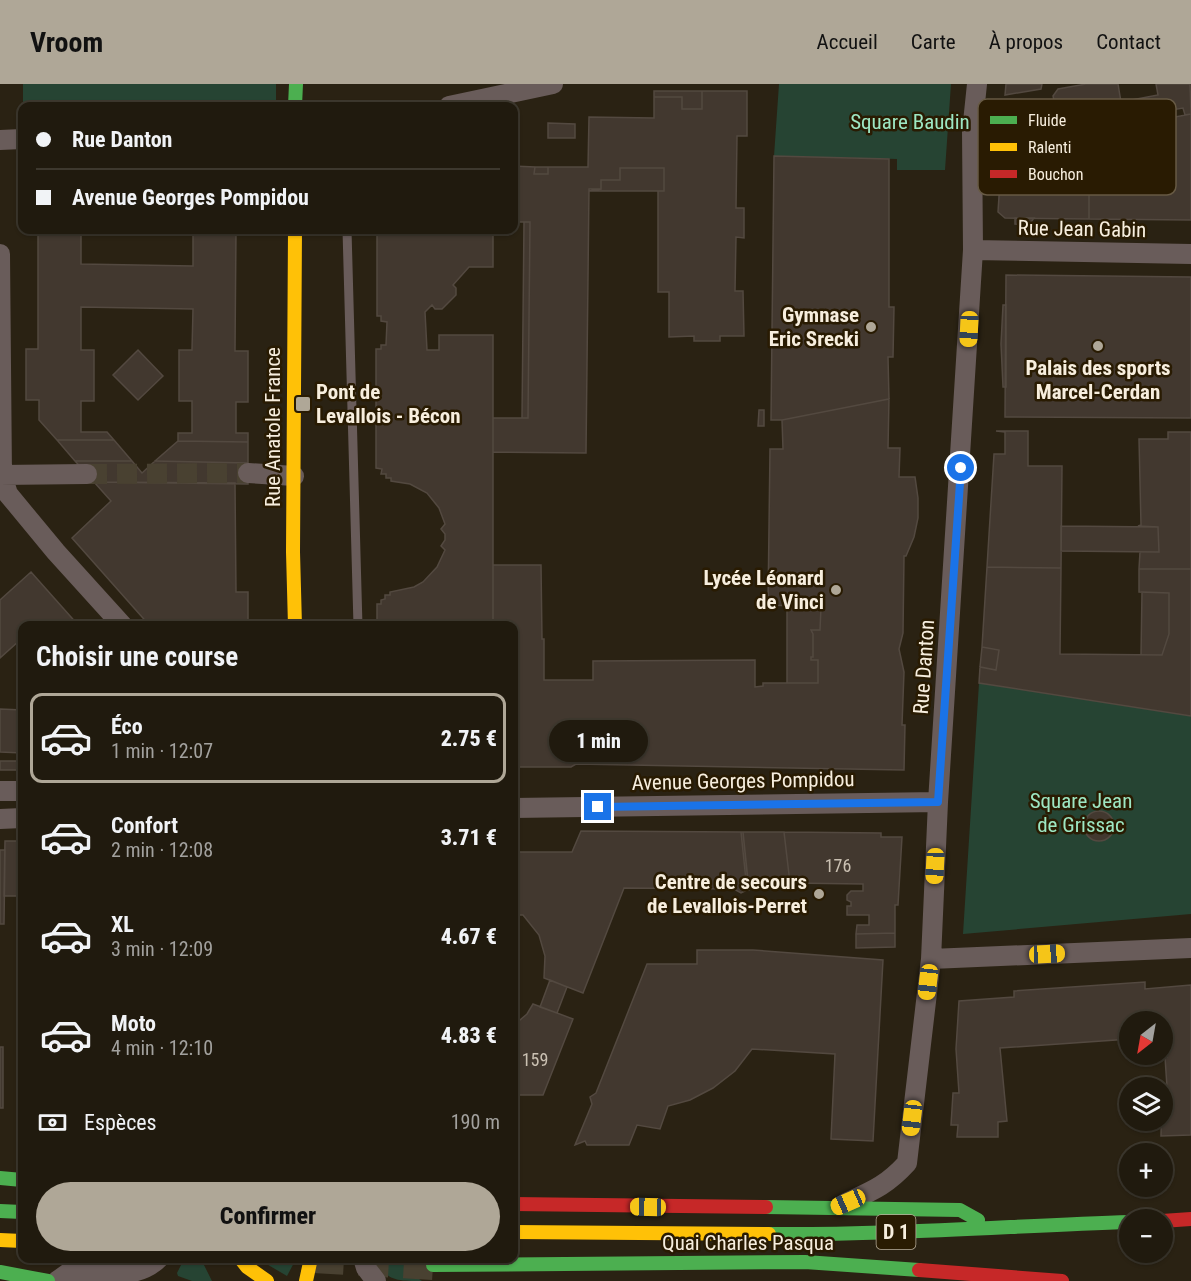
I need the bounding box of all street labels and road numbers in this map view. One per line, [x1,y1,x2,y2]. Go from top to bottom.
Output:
street label: Rue Jean Gabin [1017,216,1147,242]
street label: Rue Anatole France [261,347,285,507]
street label: Rue Danton [909,619,939,715]
street label: Avenue Georges Pompidou [631,767,855,795]
road number: D 1 [876,1215,916,1249]
street label: Quai Charles Pasqua [662,1231,834,1255]

